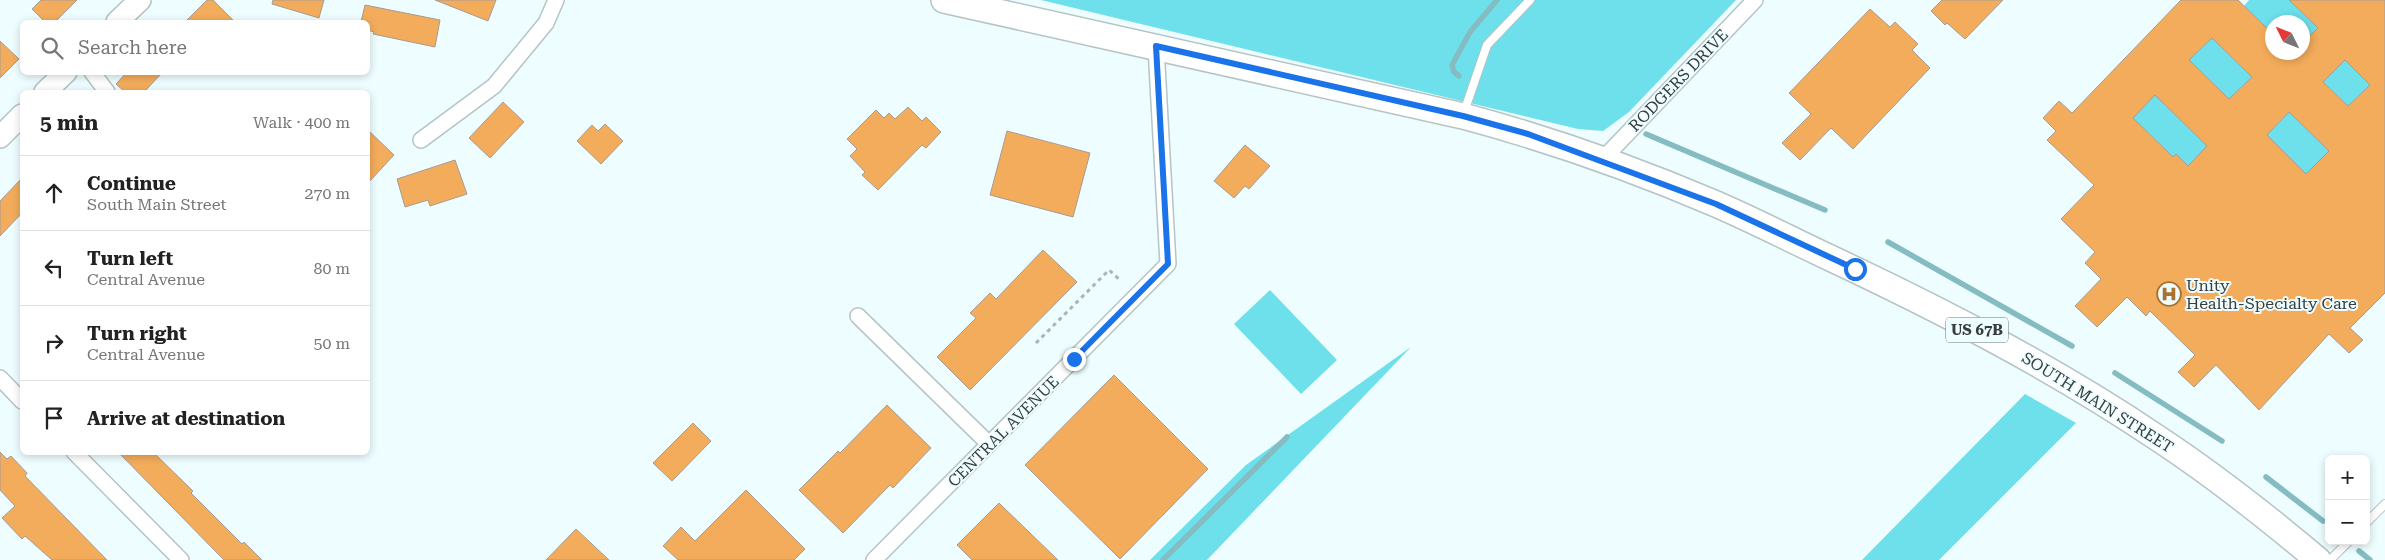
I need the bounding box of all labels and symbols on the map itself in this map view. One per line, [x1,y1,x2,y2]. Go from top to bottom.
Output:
north arrow [2265,15,2310,60]
street label: RODGERS DRIVE [1625,25,1732,135]
route start [1844,258,1867,281]
place label: Unity Health-Specialty Care [2186,276,2357,313]
hospital icon: Unity Health-Specialty Care [2156,281,2182,307]
road number: US 67B [1946,318,2008,342]
route end [1063,348,1086,371]
street label: SOUTH MAIN STREET [2018,348,2177,457]
street label: CENTRAL AVENUE [944,372,1063,491]

